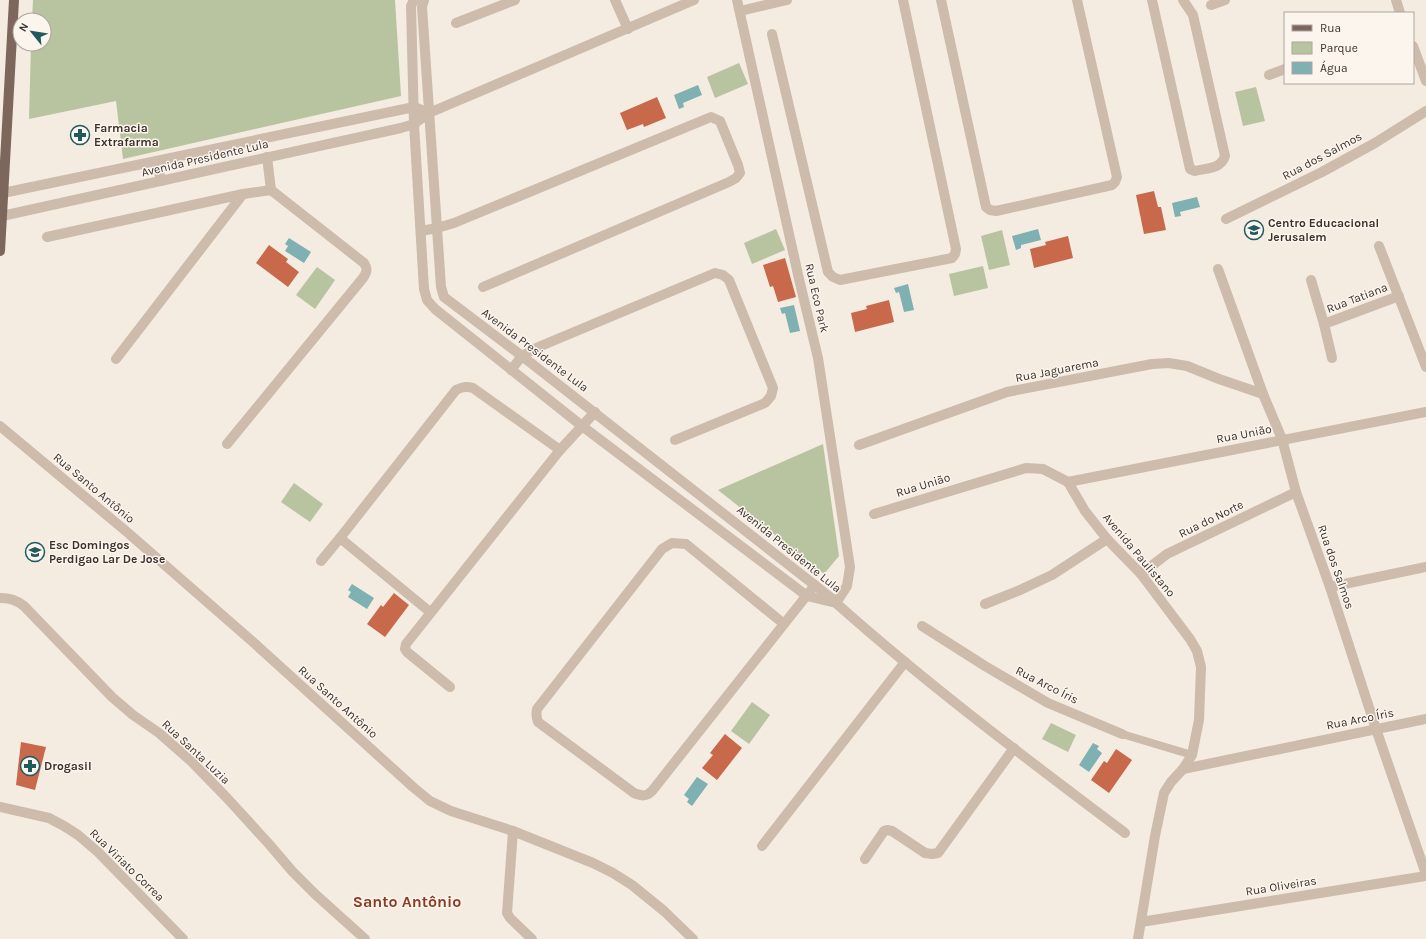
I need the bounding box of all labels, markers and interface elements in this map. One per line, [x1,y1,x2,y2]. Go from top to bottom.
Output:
north arrow [12,12,52,52]
legend [1284,12,1414,84]
text: N [16,21,31,34]
text: Rua [1320,21,1341,35]
text: Parque [1320,41,1358,55]
text: Água [1320,60,1348,75]
place label: Farmacia Extrafarma [94,121,159,149]
pharmacy icon: Farmacia Extrafarma [69,124,91,146]
street label: Rua dos Salmos [1280,129,1364,183]
street label: Avenida Presidente Lula [140,137,270,179]
place label: Centro Educacional Jerusalem [1268,216,1379,244]
school or university icon: Centro Educacional Jerusalem [1243,219,1265,241]
street label: Rua Eco Park [802,262,832,334]
street label: Rua Tatiana [1325,280,1389,316]
street label: Avenida Presidente Lula [479,305,591,395]
street label: Rua Jaguarema [1014,355,1100,385]
street label: Rua União [1215,422,1273,446]
street label: Rua Santo Antônio [51,450,137,526]
street label: Rua União [894,470,952,500]
street label: Rua do Norte [1176,497,1246,541]
street label: Avenida Presidente Lula [734,503,844,595]
street label: Avenida Paulistano [1100,510,1178,600]
street label: Rua dos Salmos [1315,523,1357,611]
place label: Esc Domingos Perdigao Lar De Jose [49,538,165,566]
school or university icon: Esc Domingos Perdigao Lar De Jose [24,541,46,563]
street label: Rua Arco Íris [1013,662,1081,707]
street label: Rua Santo Antônio [296,663,380,741]
street label: Rua Arco Íris [1325,705,1395,732]
street label: Rua Santa Luzia [159,717,233,787]
pharmacy icon: Drogasil [19,755,41,777]
place label: Drogasil [44,759,92,773]
street label: Rua Viriato Correa [87,826,167,904]
street label: Rua Oliveiras [1244,873,1318,899]
district label: Santo Antônio [353,892,461,911]

